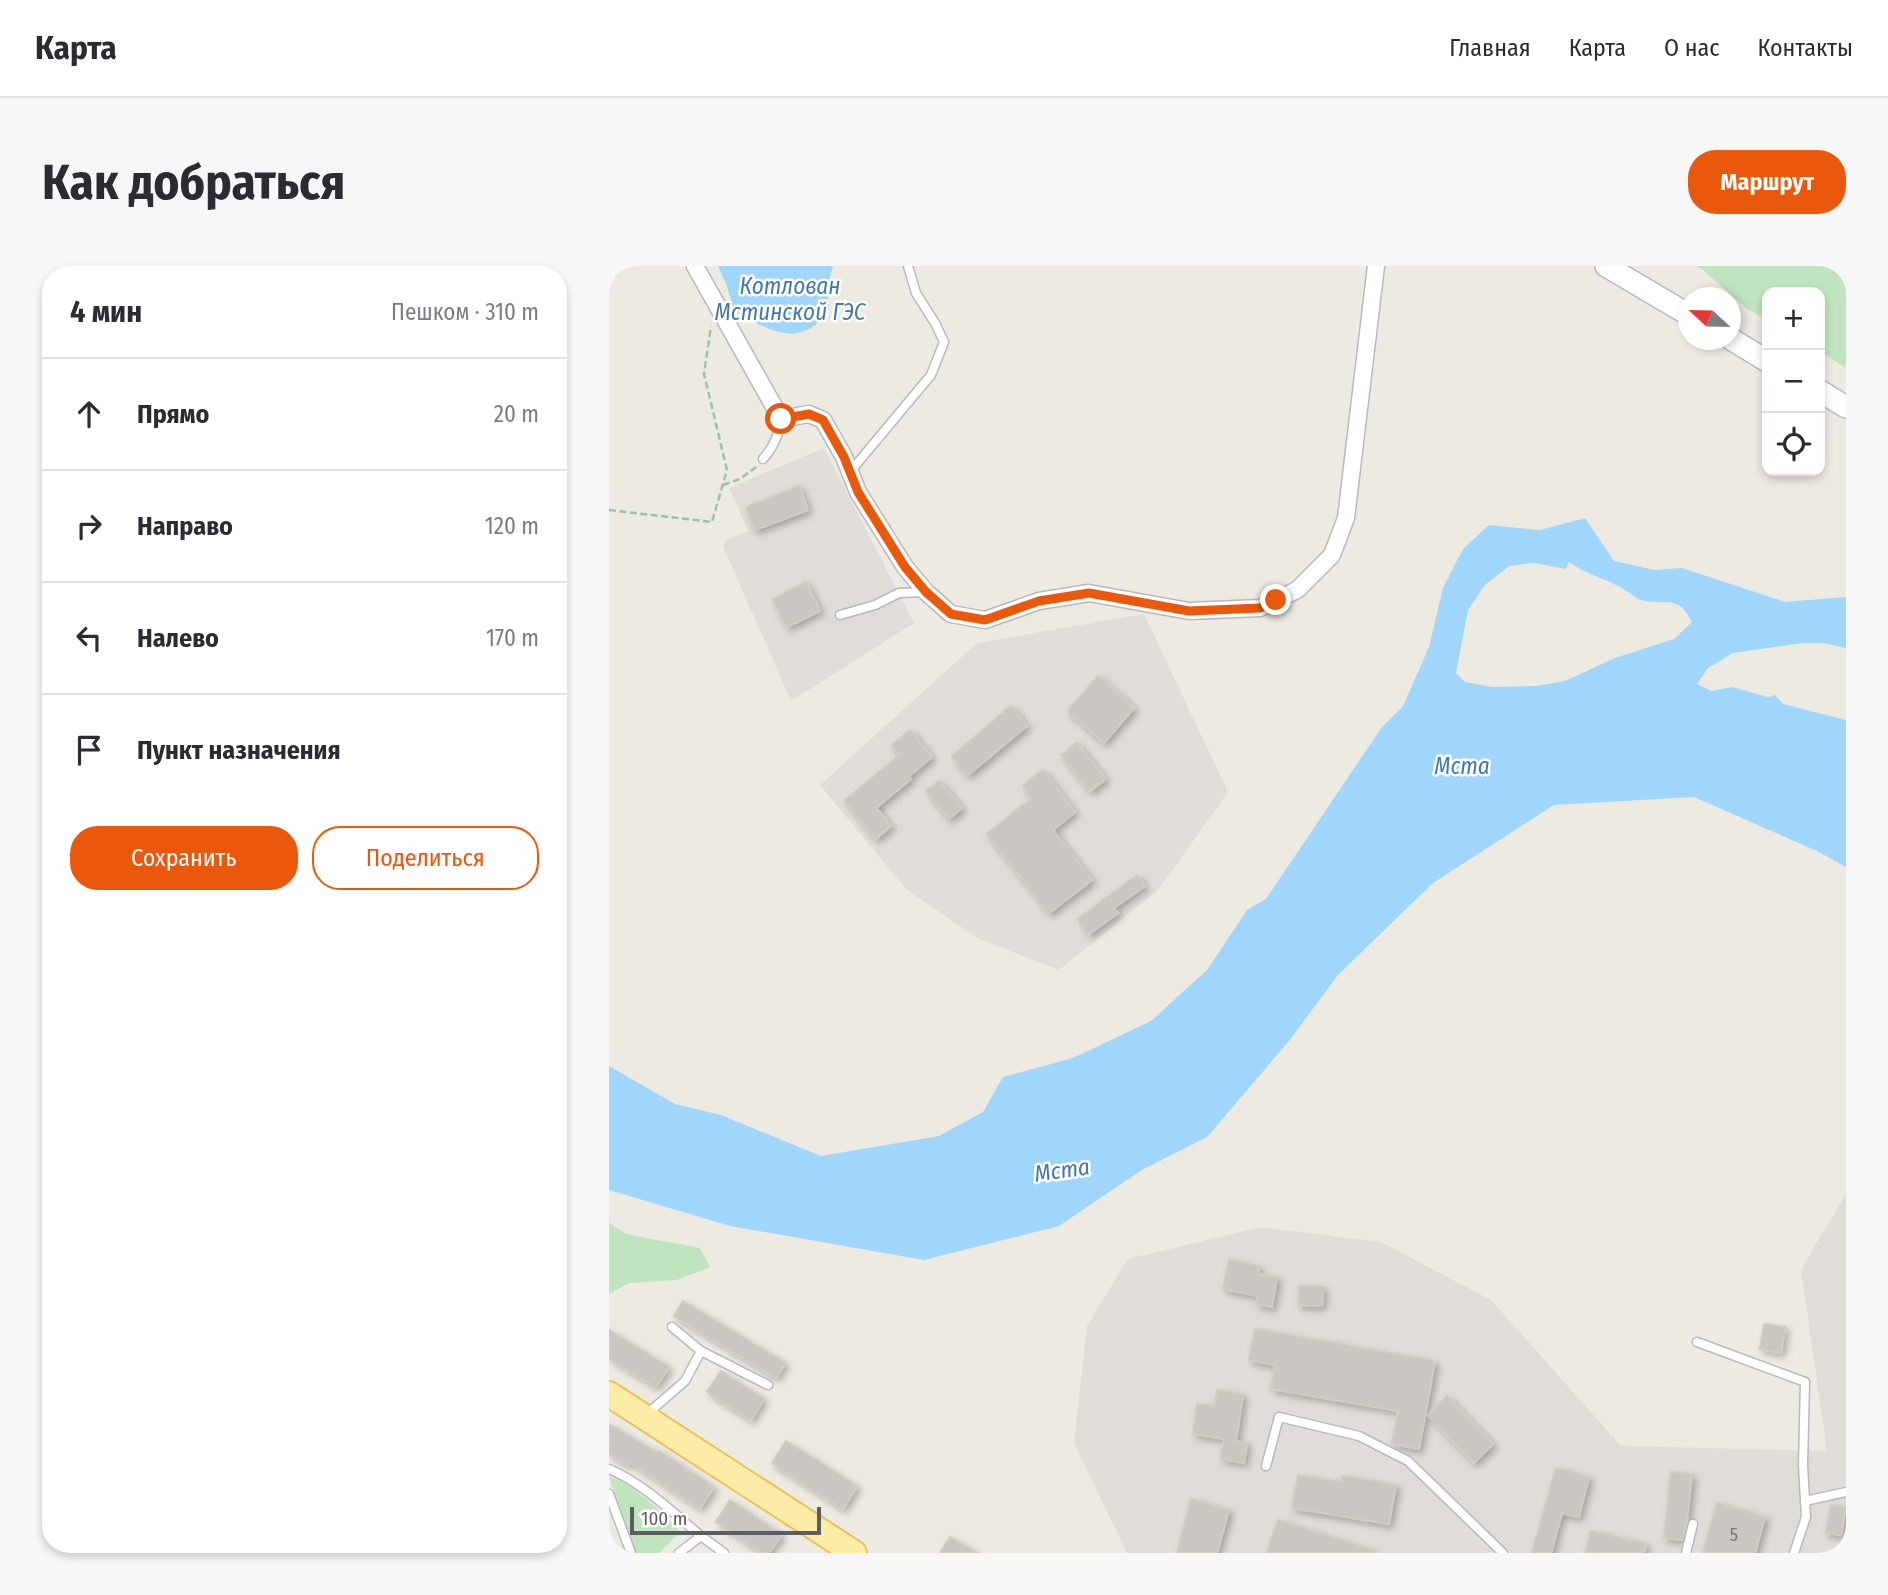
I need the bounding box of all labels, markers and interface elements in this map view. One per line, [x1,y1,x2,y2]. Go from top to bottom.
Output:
text: Карта [35,28,117,68]
text: Главная [1449,34,1531,62]
text: Карта [1569,34,1626,62]
text: О нас [1664,34,1719,62]
text: Контакты [1757,34,1853,62]
button: Маршрут [1688,150,1846,214]
text: Как добраться [42,153,345,212]
water label: Котлован Мстинской ГЭС [715,272,867,326]
north arrow [1678,287,1741,350]
map controls [1762,287,1825,476]
button: + [1762,287,1825,350]
text: 4 мин [70,294,142,330]
text: Пешком · 310 m [391,298,539,326]
button: − [1762,350,1825,413]
icon: ahead [70,395,108,433]
text: Прямо [137,399,209,430]
text: 20 m [494,400,539,428]
route start [765,403,796,434]
button: locate [1762,413,1825,476]
icon: right [70,507,108,545]
text: Направо [137,511,233,542]
text: 120 m [485,512,539,540]
route end [1260,584,1291,615]
icon: left [70,619,108,657]
text: Налево [137,623,219,654]
text: 170 m [486,624,539,652]
icon: arrive [70,731,108,769]
text: Пункт назначения [137,735,341,766]
water label: Мста [1434,752,1490,780]
button: Сохранить [70,826,298,890]
button: Поделиться [312,826,539,890]
water label: Мста [1033,1152,1091,1188]
scale bar [630,1504,821,1536]
text: 100 m [641,1507,687,1530]
house number: 5 [1730,1524,1738,1546]

